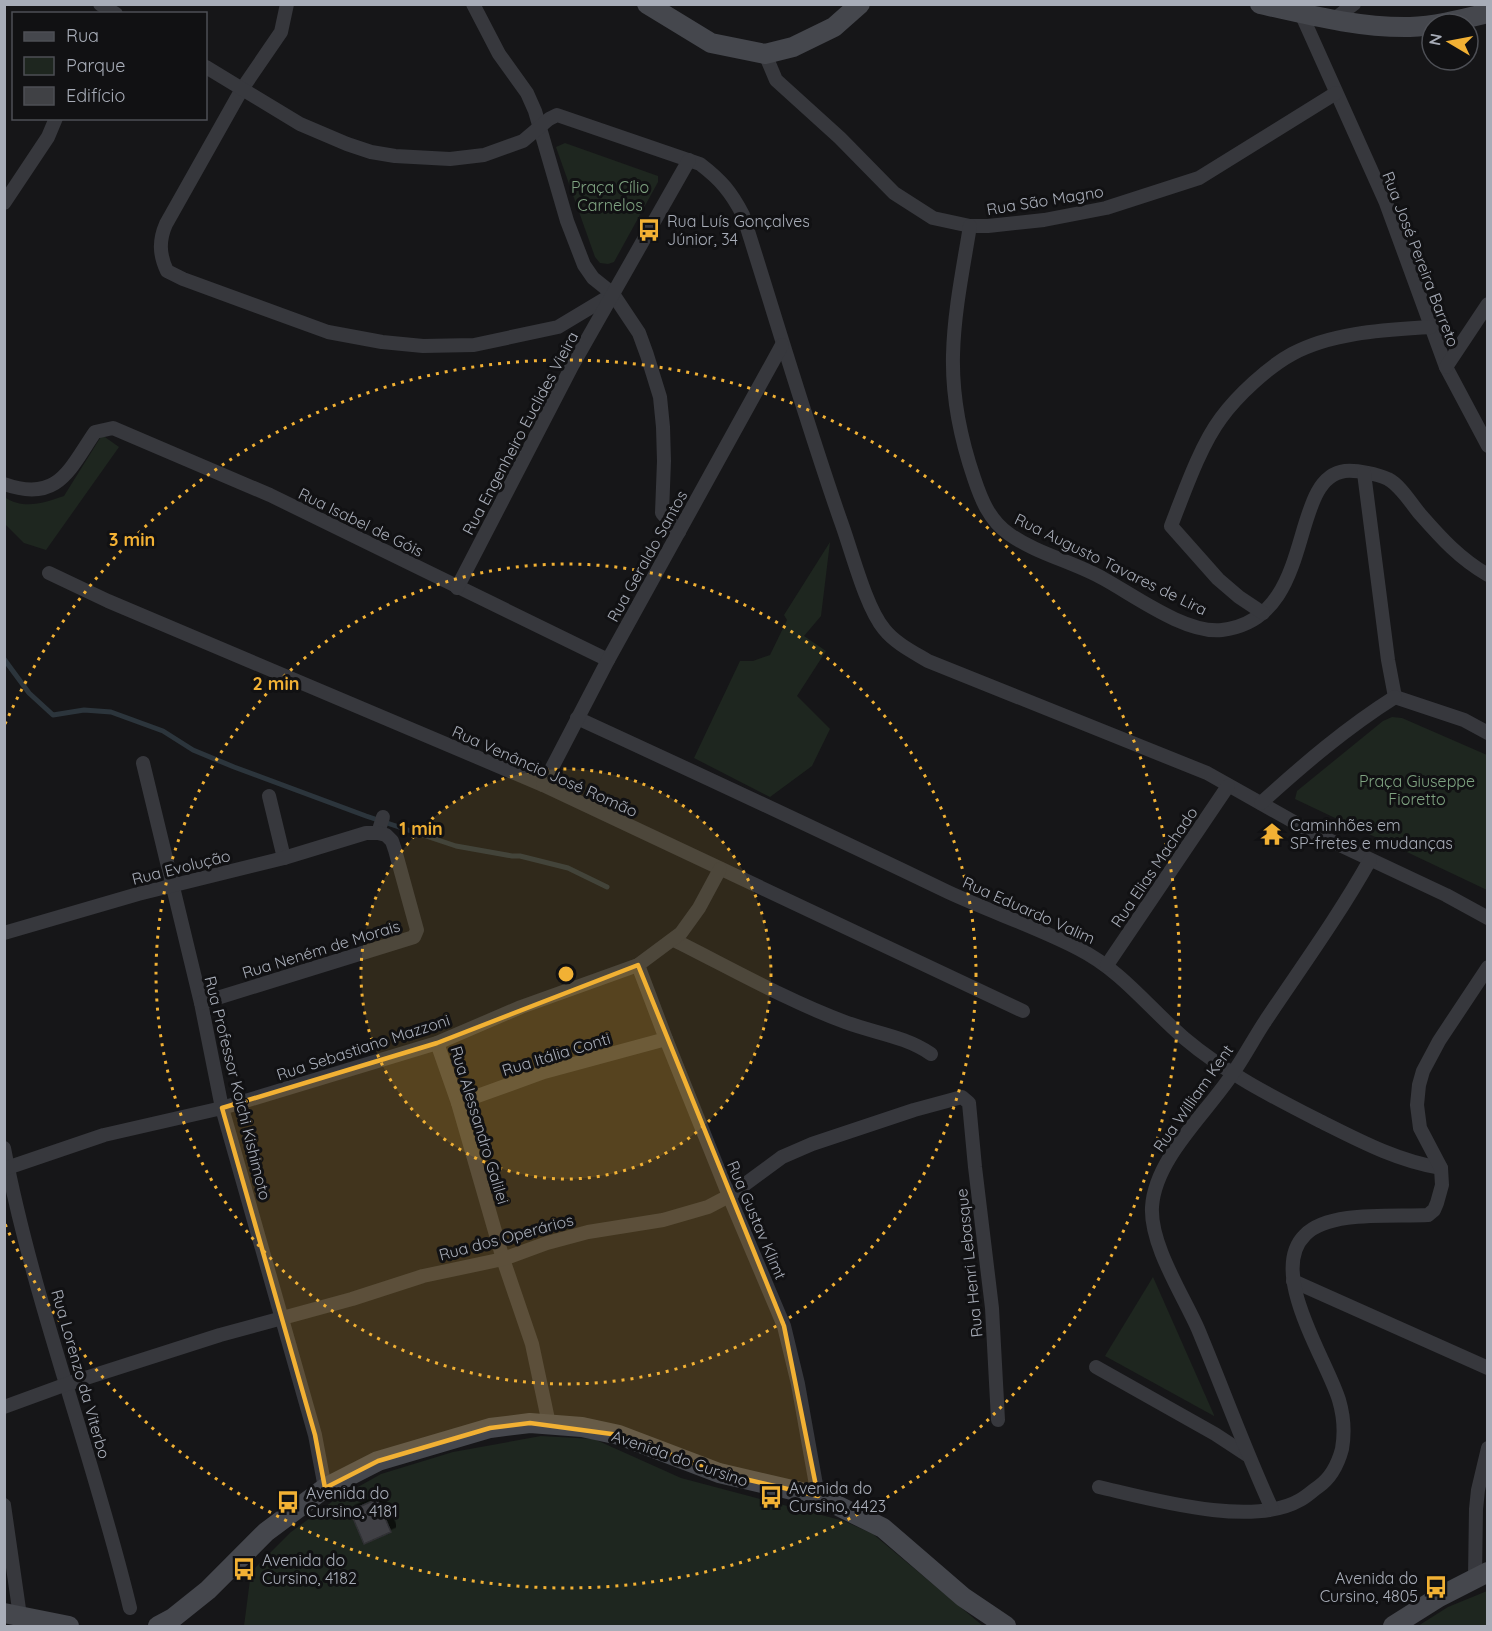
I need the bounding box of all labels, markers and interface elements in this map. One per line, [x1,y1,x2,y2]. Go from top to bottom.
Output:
legend [12,12,207,120]
north arrow [1420,12,1480,72]
text: Rua [66,24,99,47]
text: N [1424,32,1446,47]
text: Parque [66,54,125,77]
text: Edifício [66,84,125,107]
street label: Rua José Pereira Barreto [1378,168,1464,350]
park label: Praça Cílio Carnelos [571,177,649,215]
street label: Rua São Magno [985,181,1105,219]
place label: Rua Luís Gonçalves Júnior, 34 [667,211,810,249]
bus stop icon: Rua Luís Gonçalves Júnior, 34 [636,217,662,243]
street label: Rua Engenheiro Euclides Vieira [458,328,582,538]
street label: Rua Isabel de Góis [295,483,427,561]
street label: Rua Geraldo Santos [603,487,691,625]
street label: Rua Augusto Tavares de Lira [1011,509,1211,619]
text: 3 min [109,528,155,551]
text: 2 min [253,672,299,695]
street label: Rua Venâncio José Romão [449,721,641,821]
park label: Praça Giuseppe Fioretto [1359,771,1475,809]
street label: Rua Elias Machado [1106,803,1202,931]
place label: Caminhões em SP-fretes e mudanças [1290,815,1453,853]
text: 1 min [399,817,443,840]
temple icon: Caminhões em SP-fretes e mudanças [1259,821,1285,847]
street label: Rua Evolução [130,845,232,889]
street label: Rua Eduardo Valim [960,872,1098,948]
street label: Rua Neném de Morais [240,915,402,983]
centre of rings [556,964,576,984]
street label: Rua Professor Koichi Kishimoto [200,974,276,1202]
street label: Rua Sebastiano Mazzoni [274,1010,452,1084]
street label: Rua Itália Conti [499,1028,613,1080]
street label: Rua William Kent [1149,1041,1237,1155]
street label: Rua Alessandro Galilei [446,1043,514,1207]
street label: Rua Gustav Klimt [723,1158,791,1282]
street label: Rua Henri Lebasque [951,1187,987,1339]
street label: Rua dos Operários [437,1209,575,1265]
street label: Rua Lorenzo da Viterbo [47,1287,115,1461]
street label: Avenida do Cursino [609,1425,751,1491]
place label: Avenida do Cursino, 4423 [789,1478,886,1516]
place label: Avenida do Cursino, 4181 [306,1483,398,1521]
bus stop icon: Avenida do Cursino, 4423 [758,1484,784,1510]
bus stop icon: Avenida do Cursino, 4181 [275,1489,301,1515]
place label: Avenida do Cursino, 4182 [262,1550,357,1588]
bus stop icon: Avenida do Cursino, 4182 [231,1556,257,1582]
place label: Avenida do Cursino, 4805 [1320,1568,1418,1606]
bus stop icon: Avenida do Cursino, 4805 [1423,1574,1449,1600]

